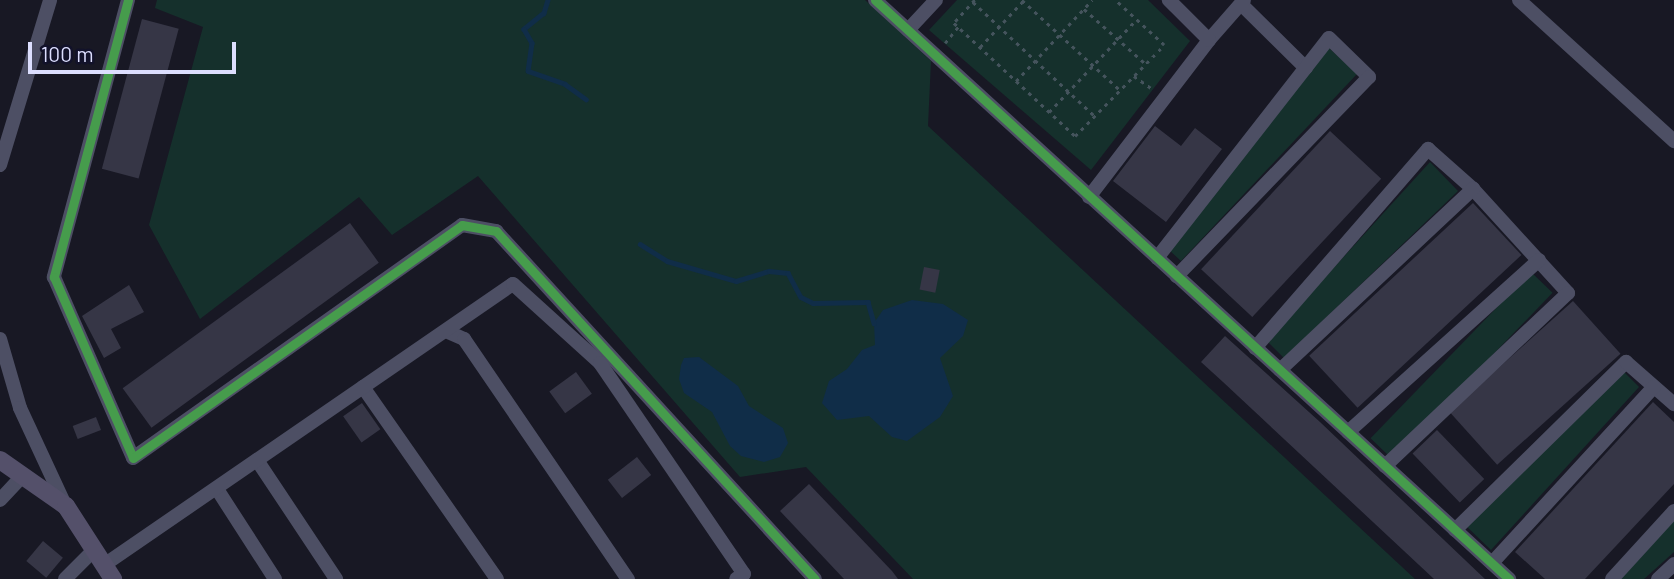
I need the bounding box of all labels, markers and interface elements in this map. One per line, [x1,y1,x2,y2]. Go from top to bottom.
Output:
scale bar [32,28,240,72]
text: 100 m [41,41,94,66]

